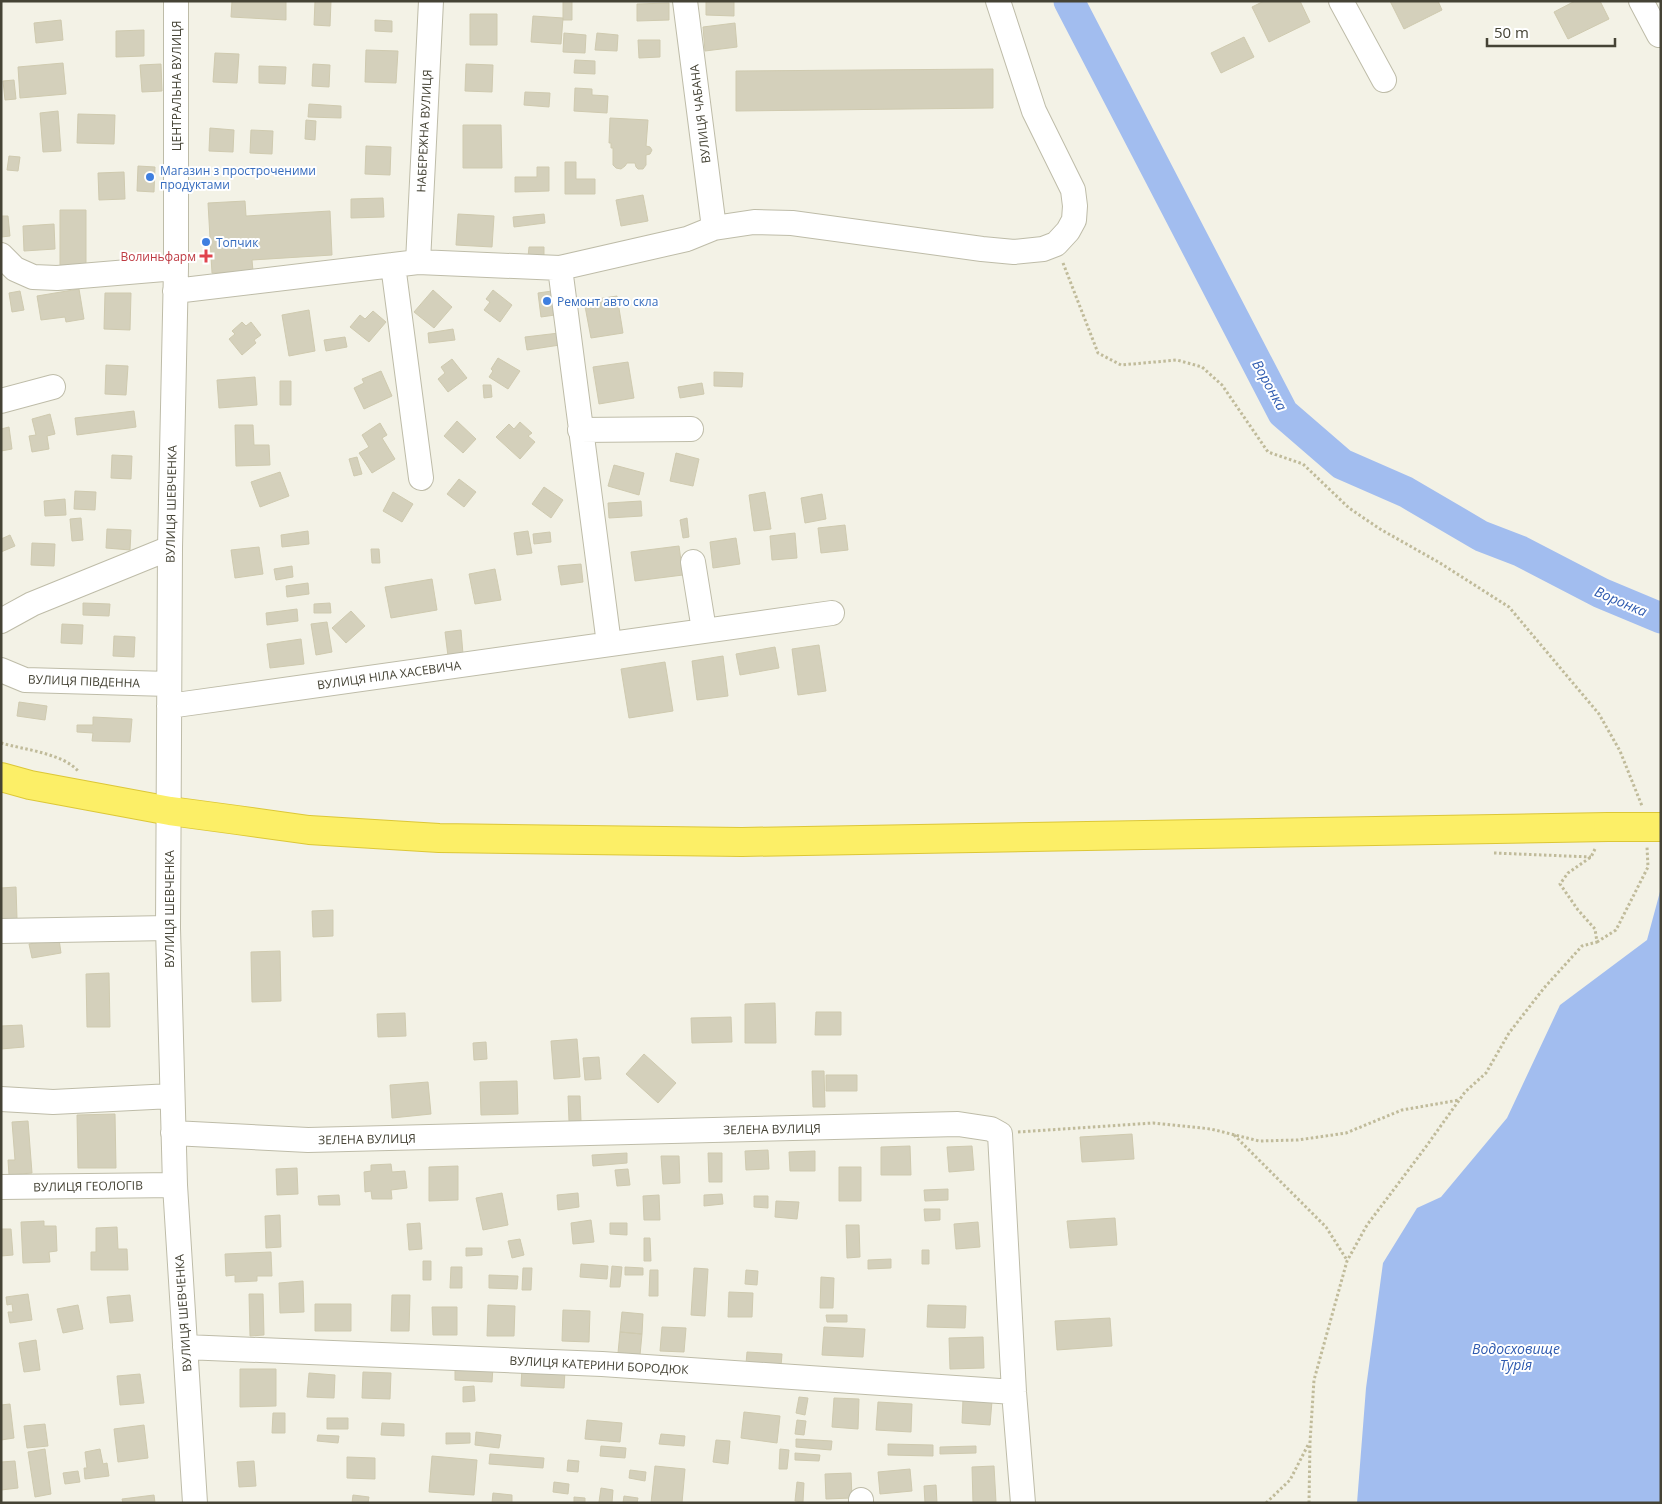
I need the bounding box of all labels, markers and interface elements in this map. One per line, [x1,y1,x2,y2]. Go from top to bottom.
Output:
scale bar [1487,15,1614,47]
street label: ЦЕНТРАЛЬНА ВУЛИЦЯ [168,21,185,151]
text: 50 m [1494,22,1529,42]
street label: ВУЛИЦЯ ЧАБАНА [685,63,715,164]
street label: НАБЕРЕЖНА ВУЛИЦЯ [412,69,436,193]
place label: Магазин з простроченими продуктами [160,162,316,193]
marker: Магазин з простроченими продуктами [144,171,156,183]
place label: Топчик [216,234,259,251]
marker: Топчик [200,236,212,248]
place label: Волиньфарм [120,248,196,265]
marker: Волиньфарм [200,250,212,262]
place label: Ремонт авто скла [557,293,658,310]
marker: Ремонт авто скла [541,295,553,307]
water label: Воронка [1248,356,1292,414]
street label: ВУЛИЦЯ ШЕВЧЕНКА [161,445,181,563]
water label: Воронка [1592,581,1650,621]
street label: ВУЛИЦЯ НІЛА ХАСЕВИЧА [316,656,462,694]
street label: ВУЛИЦЯ ПІВДЕННА [28,671,141,691]
street label: ВУЛИЦЯ ШЕВЧЕНКА [161,850,178,968]
street label: ЗЕЛЕНА ВУЛИЦЯ [723,1120,821,1138]
street label: ЗЕЛЕНА ВУЛИЦЯ [318,1130,416,1148]
street label: ВУЛИЦЯ ГЕОЛОГІВ [33,1177,143,1195]
street label: ВУЛИЦЯ ШЕВЧЕНКА [170,1253,196,1372]
water label: Водосховище Турія [1472,1339,1560,1374]
street label: ВУЛИЦЯ КАТЕРИНИ БОРОДЮК [509,1352,690,1378]

